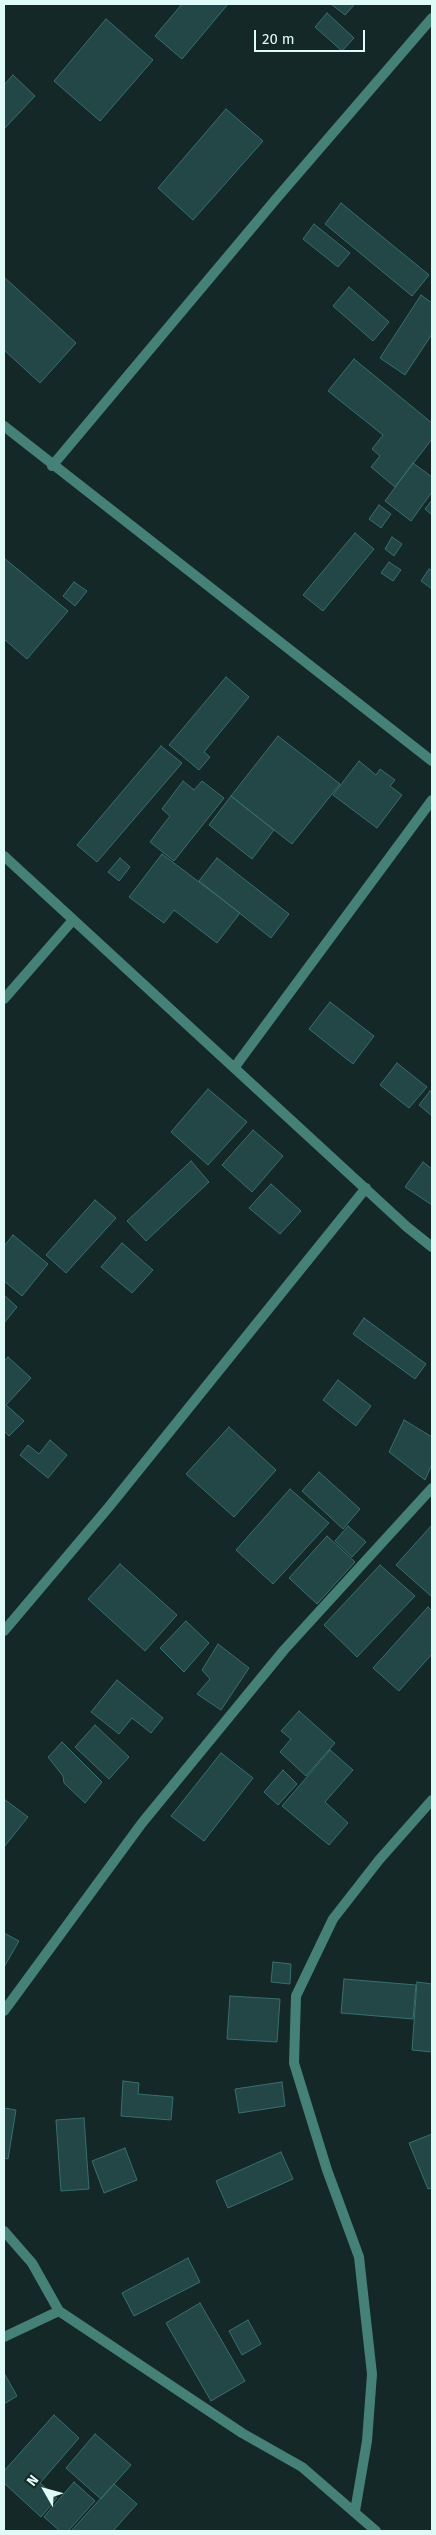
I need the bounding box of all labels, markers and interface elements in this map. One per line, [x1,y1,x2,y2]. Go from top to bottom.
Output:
scale bar [256,20,367,52]
text: 20 m [262,30,295,48]
north arrow [20,2465,70,2515]
text: N [23,2472,42,2489]

